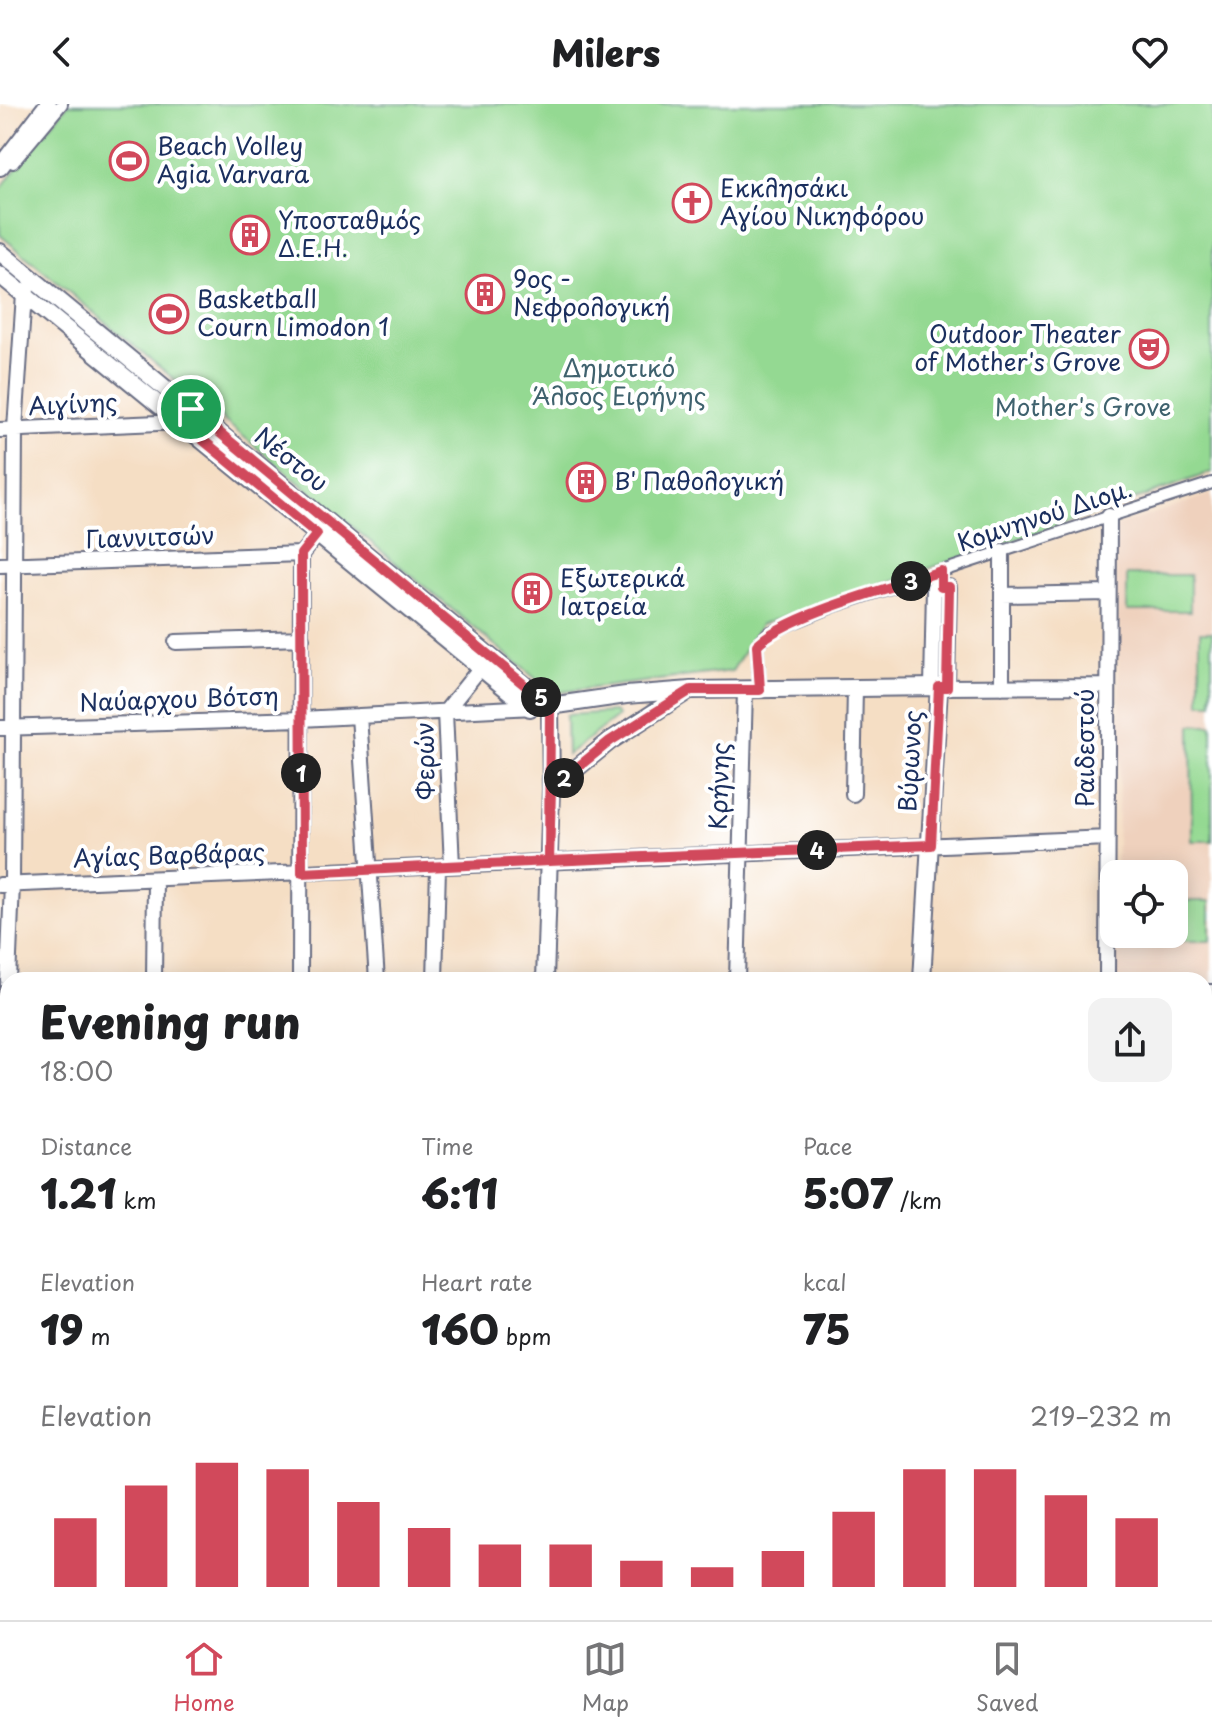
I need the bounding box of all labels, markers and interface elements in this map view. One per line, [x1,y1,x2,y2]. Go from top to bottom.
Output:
text: Milers [551,25,661,79]
icon: back [40,30,84,74]
icon: heart [1128,30,1172,74]
place label: Beach Volley Agia Varvara [157,127,310,191]
sports icon: Beach Volley Agia Varvara [108,140,150,182]
place label: Εκκλησάκι Αγίου Νικηφόρου [720,169,925,233]
church icon: Εκκλησάκι Αγίου Νικηφόρου [671,182,713,224]
place label: Υποσταθμός Δ.Ε.Η. [278,201,421,265]
building icon: Υποσταθμός Δ.Ε.Η. [229,214,271,256]
place label: 9ος - Νεφρολογική [513,260,670,324]
building icon: 9ος - Νεφρολογική [464,273,506,315]
place label: Basketball Courn Limodon 1 [197,280,389,344]
sports icon: Basketball Courn Limodon 1 [148,293,190,335]
place label: Outdoor Theater of Mother's Grove [915,315,1122,379]
theatre icon: Outdoor Theater of Mother's Grove [1128,328,1170,370]
park label: Δημοτικό Άλσος Ειρήνης [532,349,706,413]
pin [157,375,225,443]
street label: Αιγίνης [27,383,118,423]
icon: arrive [169,387,213,431]
park label: Mother's Grove [995,388,1171,424]
street label: Νέστου [248,418,337,499]
building icon: Β' Παθολογική [565,461,607,503]
place label: Β' Παθολογική [614,462,784,498]
street label: Κομνηνού Διομ. [952,469,1136,559]
street label: Γιαννιτσών [85,516,215,556]
place label: Εξωτερικά Ιατρεία [560,559,685,623]
pin: 3 [891,561,931,601]
text: 3 [904,564,918,597]
building icon: Εξωτερικά Ιατρεία [511,572,553,614]
street label: Ναύαρχου Βότση [79,677,279,719]
pin: 5 [521,677,561,717]
text: 5 [534,680,548,713]
street label: Ραιδεστού [1066,689,1102,807]
street label: Βύρωνος [888,709,930,813]
street label: Φερών [405,721,443,801]
street label: Κρήνης [698,742,738,830]
pin: 1 [281,753,321,793]
text: 1 [296,756,306,789]
pin: 2 [544,758,584,798]
text: 2 [556,761,572,794]
pin: 4 [797,830,837,870]
street label: Αγίας Βαρβάρας [72,833,266,875]
text: 4 [810,833,824,866]
map controls [1100,860,1188,948]
button: locate [1100,860,1188,948]
text: Evening run [40,988,301,1054]
button: share [1088,998,1172,1082]
text: 18:00 [40,1051,113,1090]
text: Distance [40,1129,132,1162]
text: Time [421,1129,473,1162]
text: Pace [803,1129,852,1162]
text: 1.21 [40,1162,116,1223]
text: 6:11 [421,1162,498,1223]
text: 5:07 [803,1162,893,1223]
text: km [116,1183,156,1216]
text: /km [893,1183,942,1216]
text: Elevation [40,1265,135,1298]
text: Heart rate [421,1265,532,1298]
text: kcal [803,1265,847,1298]
text: 19 [40,1298,83,1359]
text: 160 [421,1298,499,1359]
text: 75 [803,1298,851,1359]
text: m [83,1319,111,1352]
text: bpm [499,1319,552,1352]
text: Elevation [40,1396,152,1435]
text: 219–232 m [1030,1396,1172,1435]
tab: Home [174,1637,235,1718]
tab: Map [582,1637,629,1718]
tab: Saved [976,1637,1038,1718]

